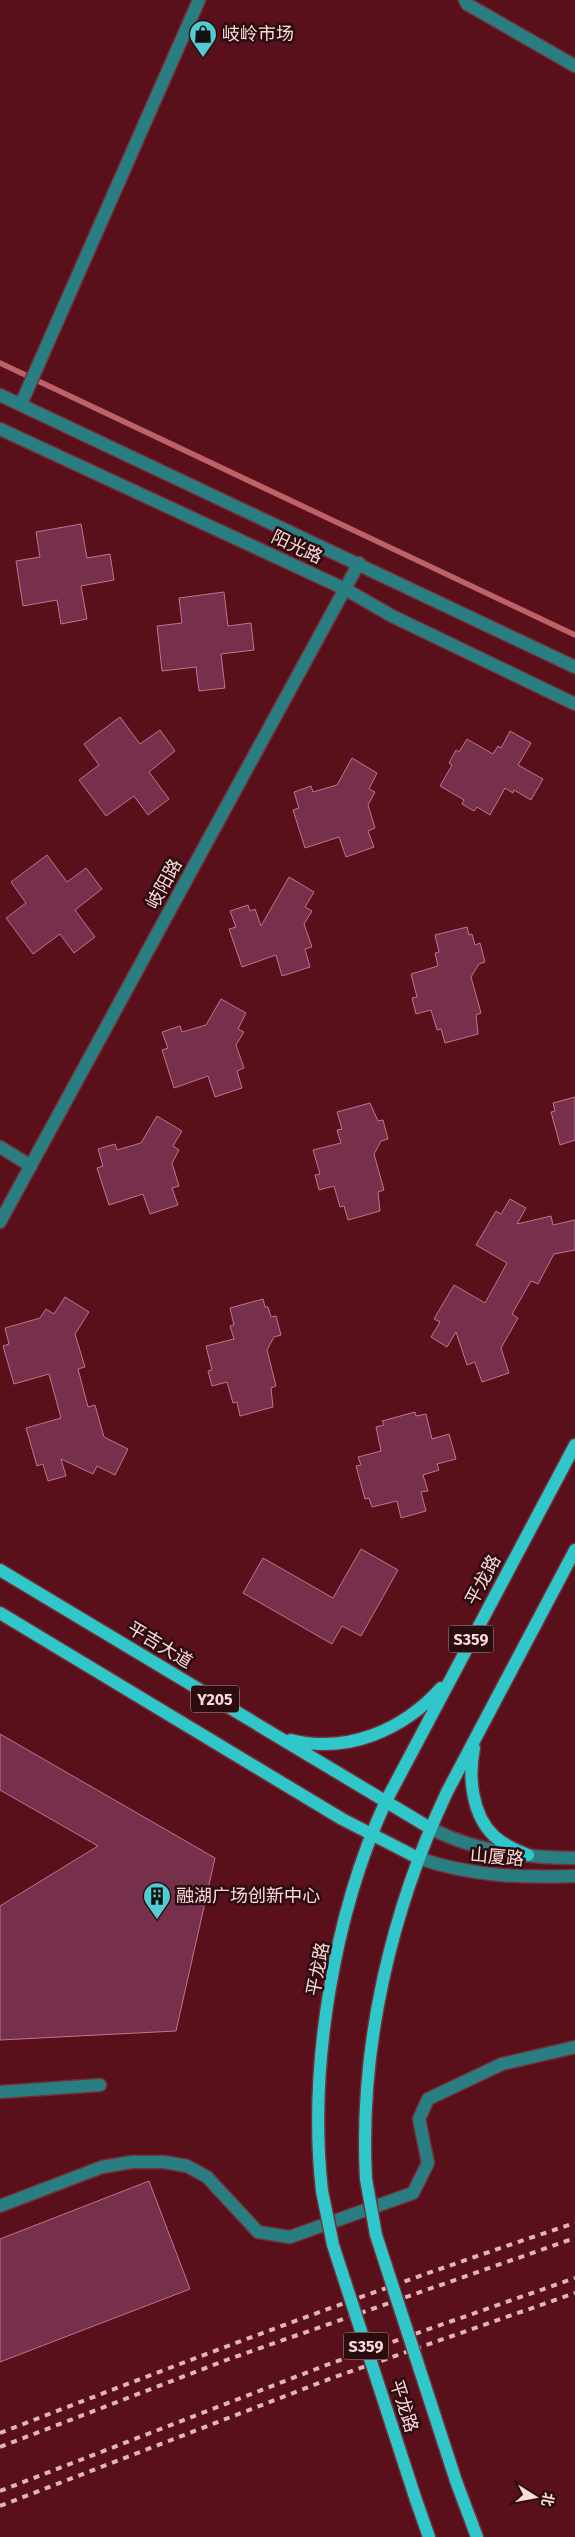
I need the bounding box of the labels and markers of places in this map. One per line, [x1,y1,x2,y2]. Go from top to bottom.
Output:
shop icon: 岐岭市场 [188,19,218,58]
place label: 岐岭市场 [222,23,294,45]
building icon: 融湖广场创新中心 [142,1881,172,1920]
place label: 融湖广场创新中心 [176,1885,320,1907]

